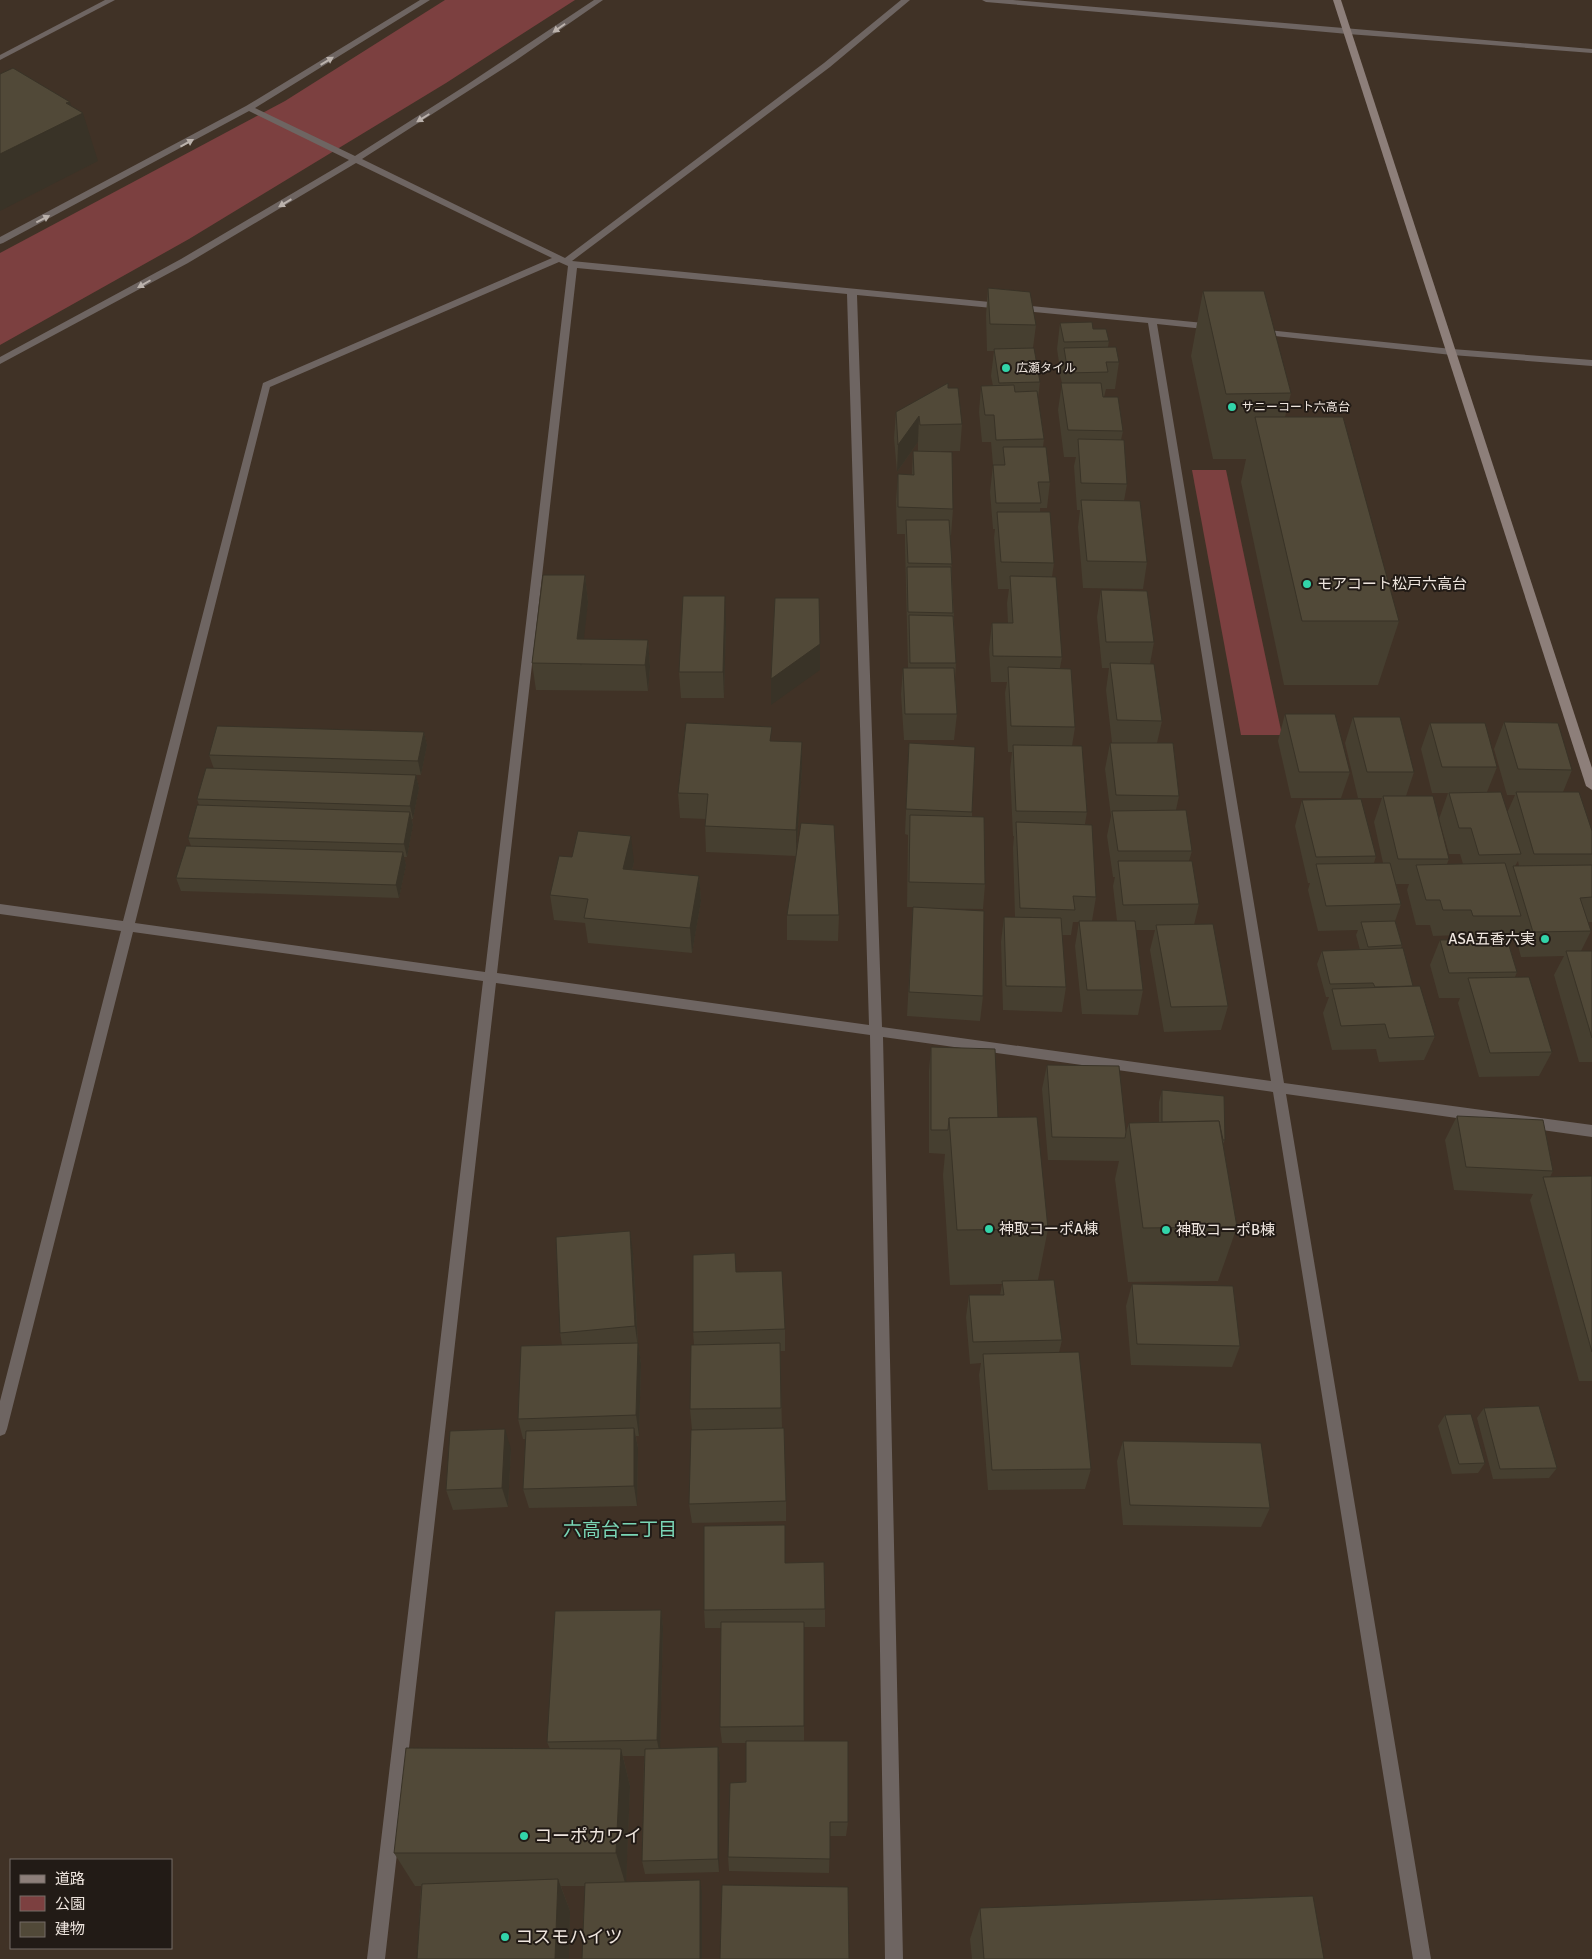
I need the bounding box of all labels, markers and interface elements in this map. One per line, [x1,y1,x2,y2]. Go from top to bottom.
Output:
one-way arrow [552,23,566,33]
one-way arrow [320,56,334,65]
one-way arrow [417,113,430,122]
one-way arrow [180,138,194,147]
one-way arrow [278,198,291,207]
one-way arrow [36,215,51,223]
one-way arrow [138,279,151,288]
place label: 広瀬タイル [1016,361,1076,376]
marker: 広瀬タイル [1000,362,1012,374]
place label: サニーコート六高台 [1242,400,1350,415]
marker: サニーコート六高台 [1226,401,1238,413]
place label: モアコート松戸六高台 [1317,575,1467,593]
marker: モアコート松戸六高台 [1301,578,1313,590]
place label: ASA五香六実 [1448,930,1535,948]
marker: ASA五香六実 [1539,933,1551,945]
place label: 神取コーポA棟 [999,1220,1098,1238]
place label: 神取コーポB棟 [1176,1221,1275,1239]
marker: 神取コーポA棟 [983,1223,995,1235]
marker: 神取コーポB棟 [1160,1224,1172,1236]
district label: 六高台二丁目 [563,1518,677,1542]
place label: コーポカワイ [534,1825,642,1847]
marker: コーポカワイ [518,1830,530,1842]
legend [10,1859,172,1949]
text: 道路 [55,1870,85,1888]
text: 公園 [55,1895,85,1913]
text: 建物 [55,1920,85,1938]
place label: コスモハイツ [515,1926,623,1948]
marker: コスモハイツ [499,1931,511,1943]

